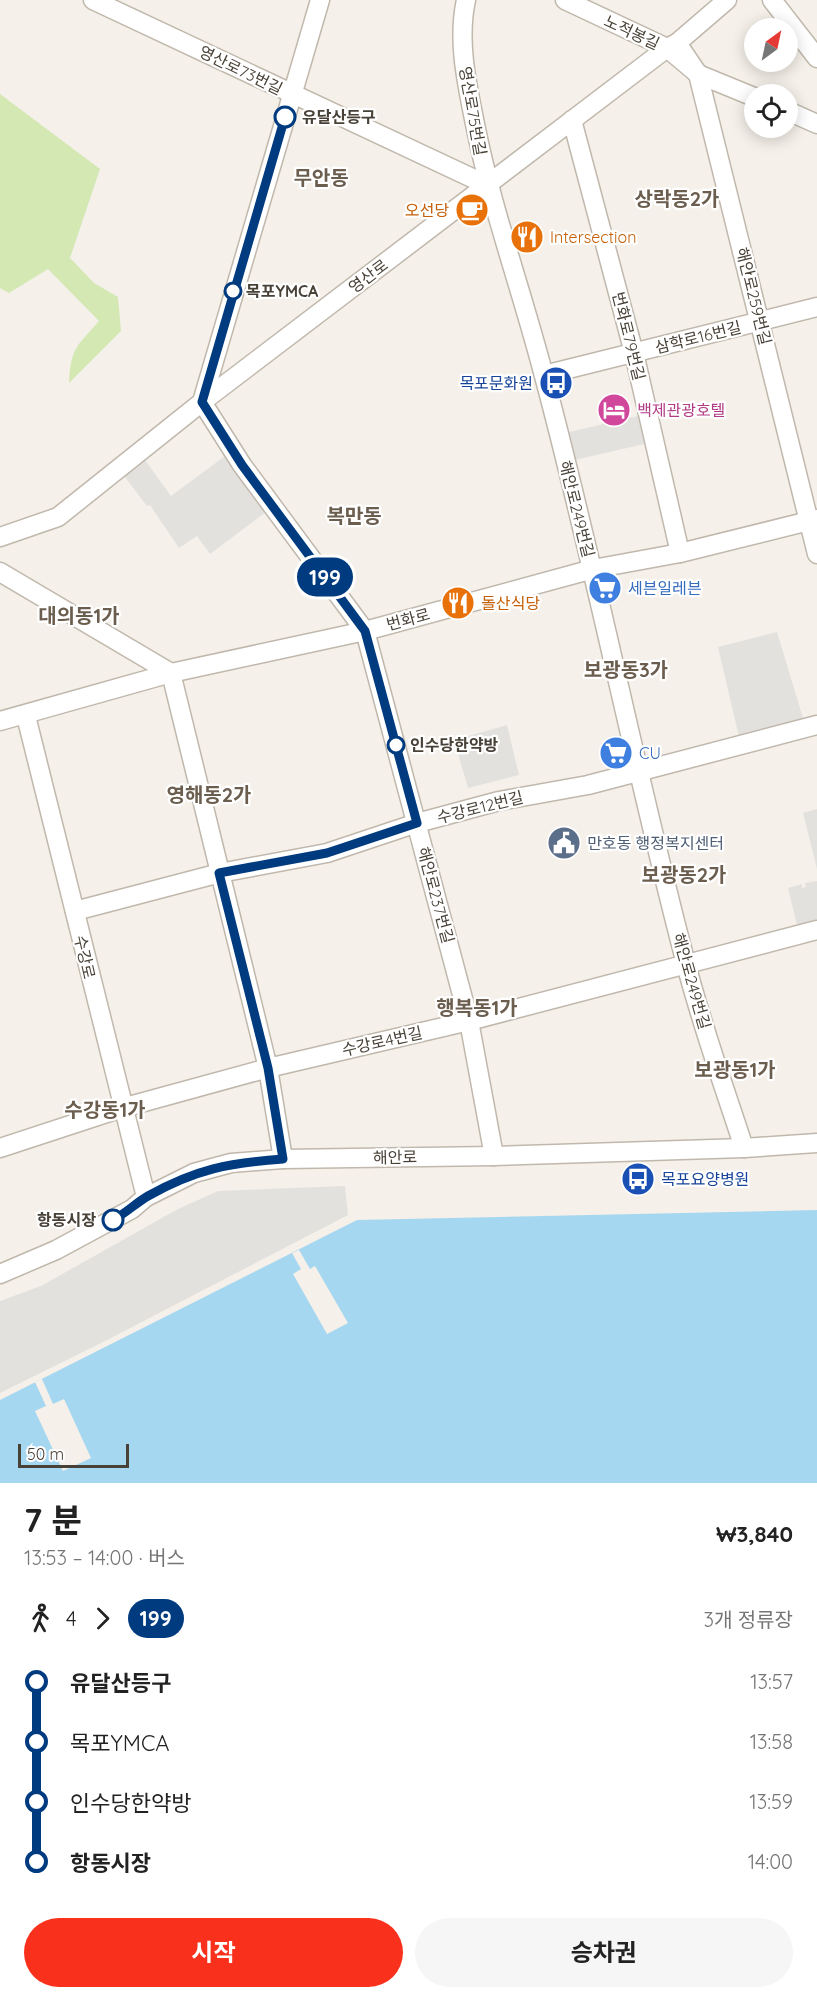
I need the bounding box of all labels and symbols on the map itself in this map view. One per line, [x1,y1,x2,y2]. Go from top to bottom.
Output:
street label: 노적봉길 [601,10,663,54]
north arrow [744,18,798,72]
street label: 영산로73번길 [196,41,286,99]
street label: 영산로75번길 [455,65,491,157]
marker: 유달산등구 [274,106,296,128]
place label: 유달산등구 [302,107,376,127]
district label: 무안동 [293,165,349,190]
district label: 상락동2가 [635,186,719,211]
cafe icon: 오선당 [454,192,490,228]
place label: 오선당 [405,200,449,220]
restaurant icon: Intersection [509,219,545,255]
place label: Intersection [550,227,636,247]
street label: 해안로259번길 [732,245,776,347]
street label: 영산로 [344,255,392,297]
place label: 목포YMCA [246,281,319,301]
marker: 목포YMCA [224,282,242,300]
street label: 번화로79번길 [608,290,650,382]
street label: 삼학로16번길 [653,317,743,357]
bus stop icon: 목포문화원 [538,365,574,401]
place label: 목포문화원 [459,373,533,393]
hotel icon: 백제관광호텔 [596,392,632,428]
place label: 백제관광호텔 [637,400,725,420]
street label: 해안로249번길 [555,458,599,560]
district label: 복만동 [326,503,382,528]
line badge: 199 [290,558,360,596]
supermarket icon: 세븐일레븐 [587,570,623,606]
place label: 세븐일레븐 [628,578,702,598]
restaurant icon: 돌산식당 [440,585,476,621]
place label: 돌산식당 [481,593,540,613]
district label: 대의동1가 [38,603,120,628]
street label: 번화로 [384,604,432,634]
district label: 보광동3가 [584,657,668,682]
place label: 인수당한약방 [410,735,499,755]
supermarket icon: CU [598,735,634,771]
marker: 인수당한약방 [387,736,405,754]
place label: CU [639,743,661,763]
district label: 영해동2가 [167,782,251,807]
street label: 수강로12번길 [435,787,525,827]
public building icon: 만호동 행정복지센터 [546,825,582,861]
place label: 만호동 행정복지센터 [587,833,724,853]
street label: 해안로237번길 [414,845,458,945]
district label: 보광동2가 [642,862,726,887]
street label: 해안로249번길 [669,931,715,1031]
street label: 수강로 [70,933,100,981]
district label: 행복동1가 [436,995,518,1020]
street label: 수강로4번길 [340,1022,424,1060]
district label: 보광동1가 [694,1057,776,1082]
district label: 수강동1가 [64,1097,146,1122]
street label: 해안로 [373,1147,418,1167]
bus stop icon: 목포요양병원 [620,1161,656,1197]
place label: 목포요양병원 [661,1169,749,1189]
marker: 항동시장 [102,1209,124,1231]
place label: 항동시장 [37,1210,96,1230]
scale bar [18,1441,129,1468]

